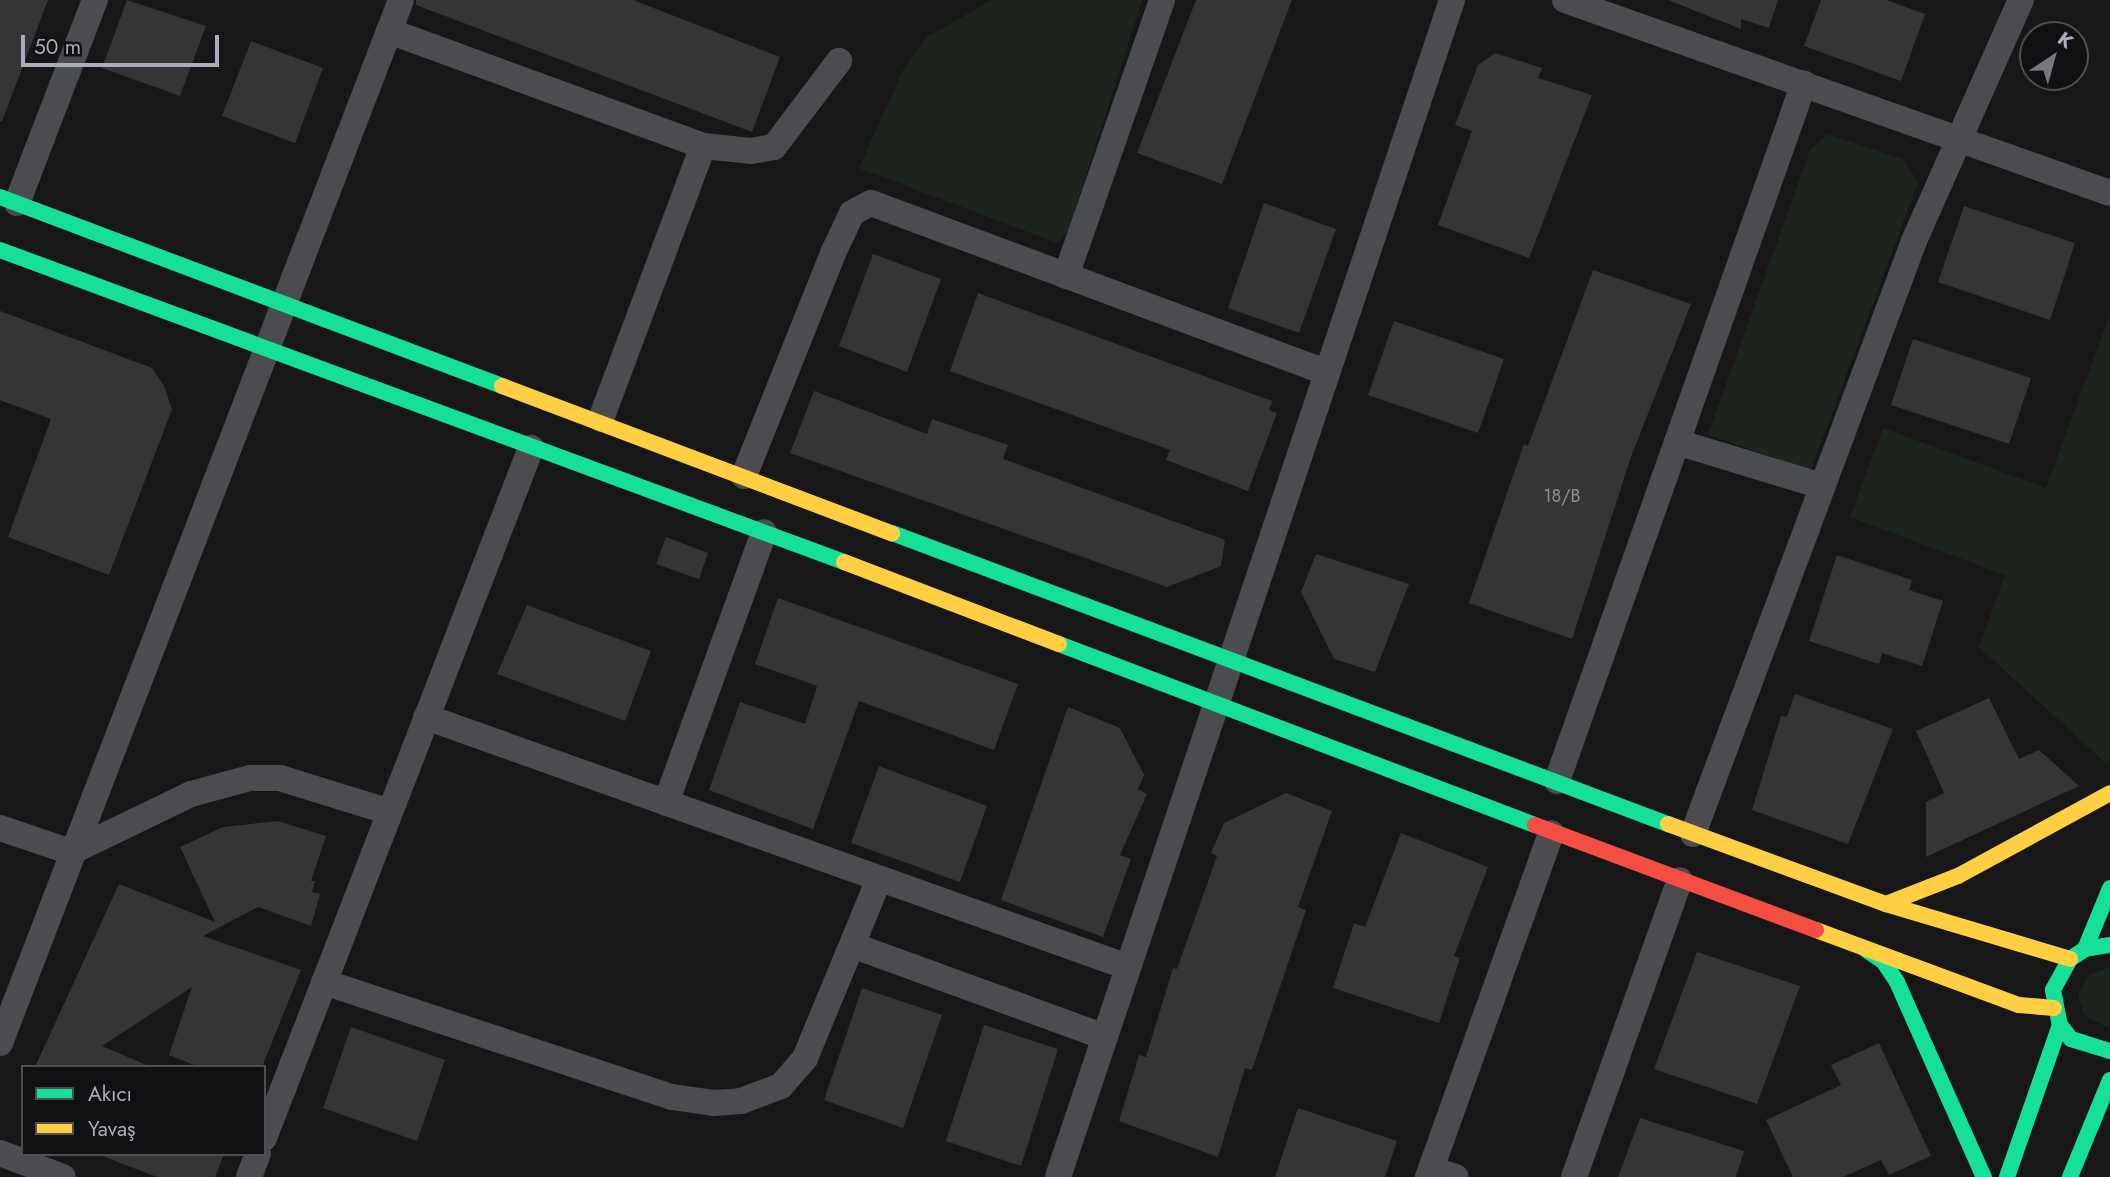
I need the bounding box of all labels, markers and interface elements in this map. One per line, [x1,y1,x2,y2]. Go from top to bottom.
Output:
scale bar [24,21,222,65]
north arrow [2019,21,2089,91]
text: K [2052,25,2079,55]
text: 50 m [34,32,81,62]
house number: 18/B [1544,485,1580,507]
legend [21,1065,266,1156]
text: Akıcı [88,1079,132,1109]
text: Yavaş [88,1114,135,1144]

